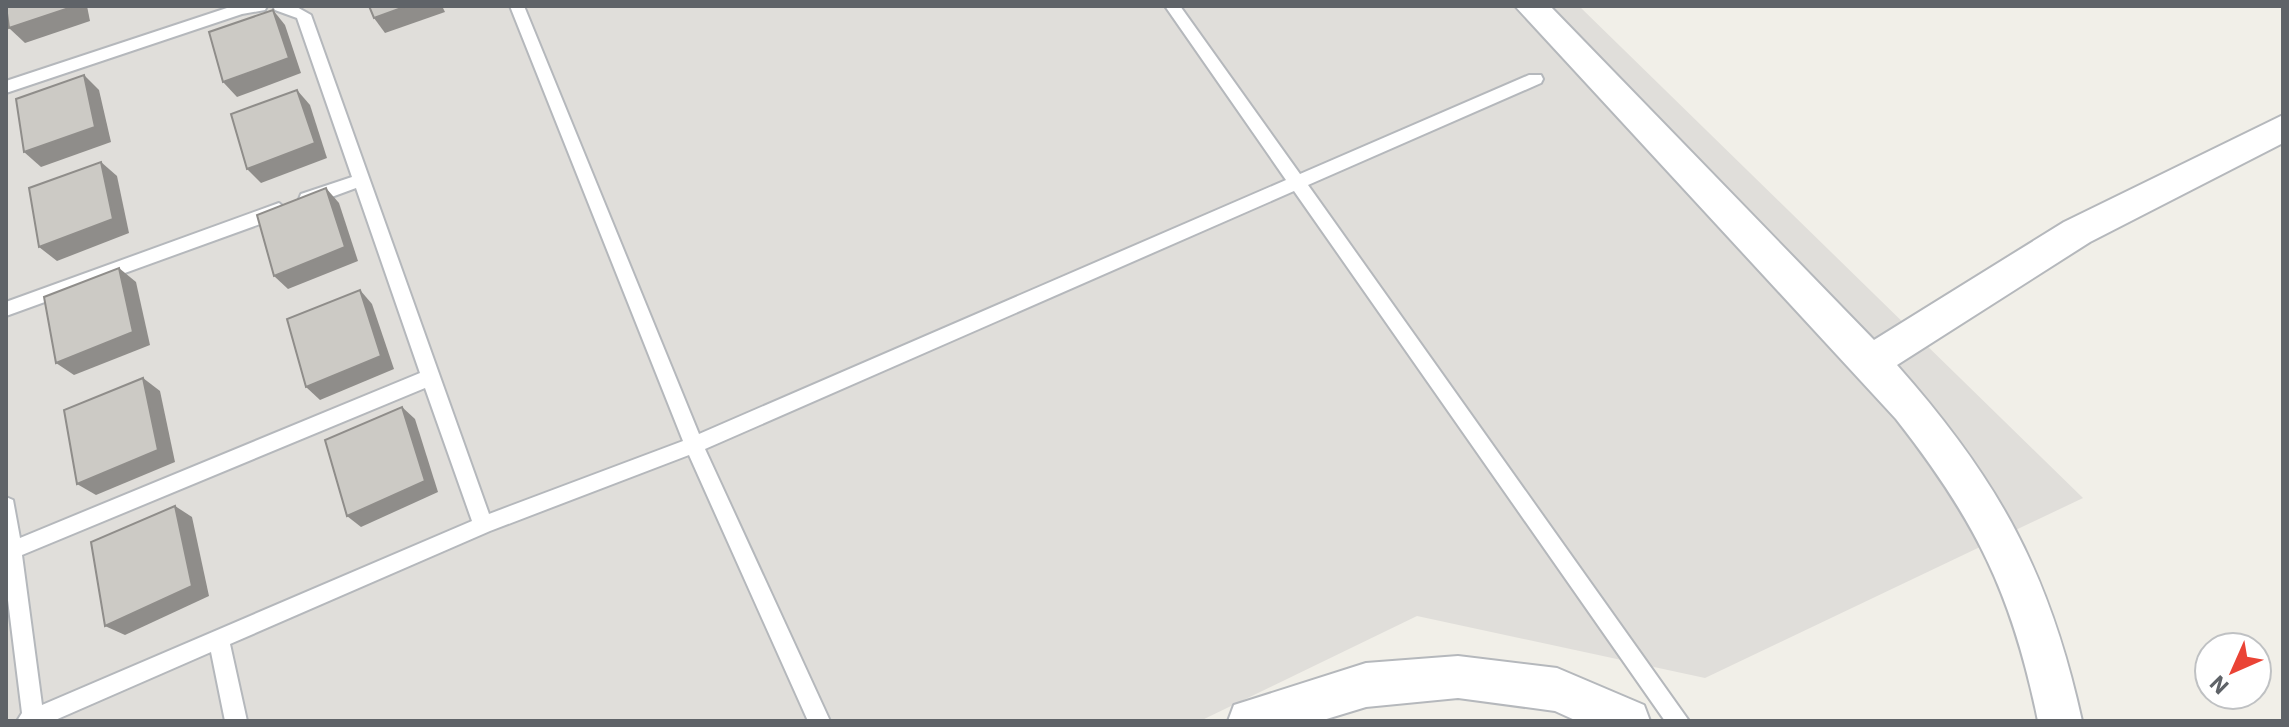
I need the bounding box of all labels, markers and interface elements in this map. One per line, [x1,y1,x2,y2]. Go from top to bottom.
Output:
north arrow [2193,631,2273,711]
text: N [2203,670,2234,701]

